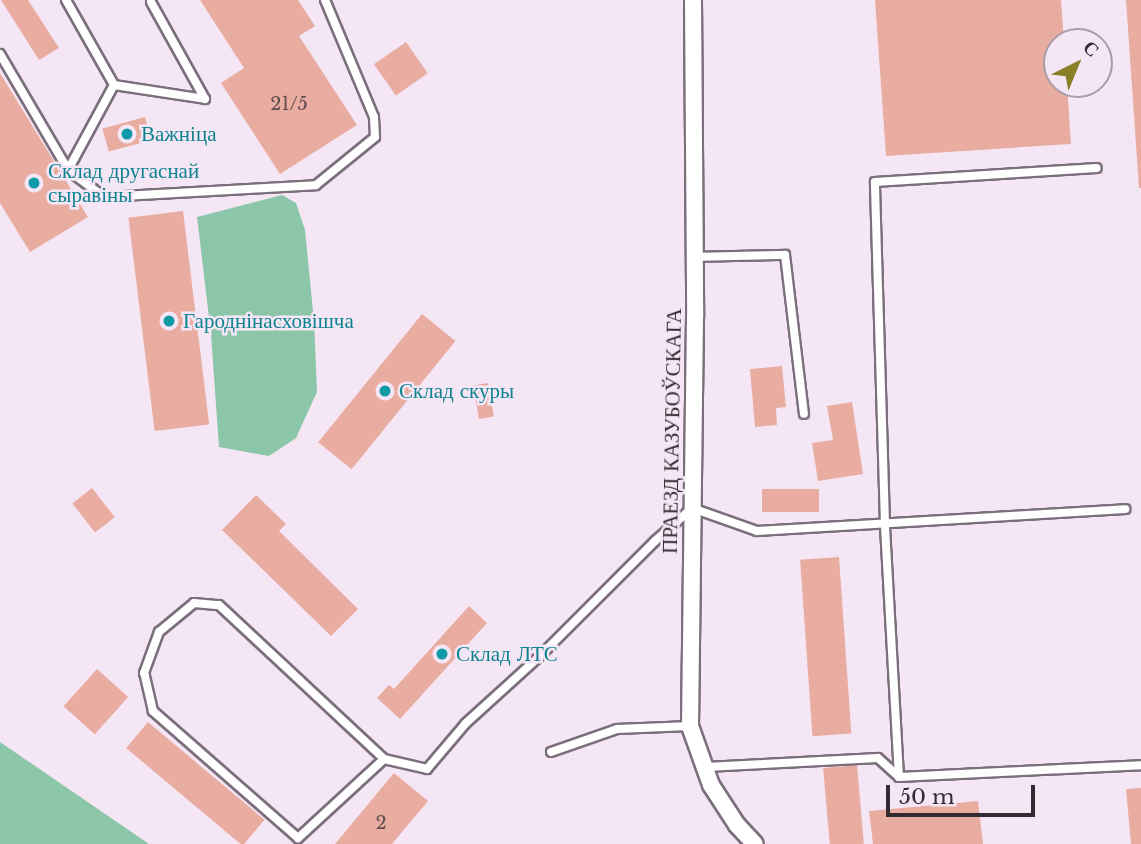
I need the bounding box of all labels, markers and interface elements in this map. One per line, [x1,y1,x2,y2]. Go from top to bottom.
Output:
north arrow [1043,28,1113,98]
text: С [1078,36,1104,62]
house number: 21/5 [270,93,308,115]
place label: Важніца [141,121,216,147]
marker: Важніца [119,126,135,142]
place label: Склад другаснай сыравіны [48,158,199,208]
marker: Склад другаснай сыравіны [26,175,42,191]
place label: Гароднінасховішча [183,308,354,334]
street label: ПРАЕЗД КАЗУБОЎСКАГА [657,308,687,554]
marker: Гароднінасховішча [161,313,177,329]
place label: Склад скуры [399,378,514,404]
marker: Склад скуры [377,383,393,399]
place label: Склад ЛТС [456,641,558,667]
marker: Склад ЛТС [434,646,450,662]
scale bar [889,770,1038,814]
text: 50 m [899,784,954,810]
house number: 2 [375,812,387,834]

